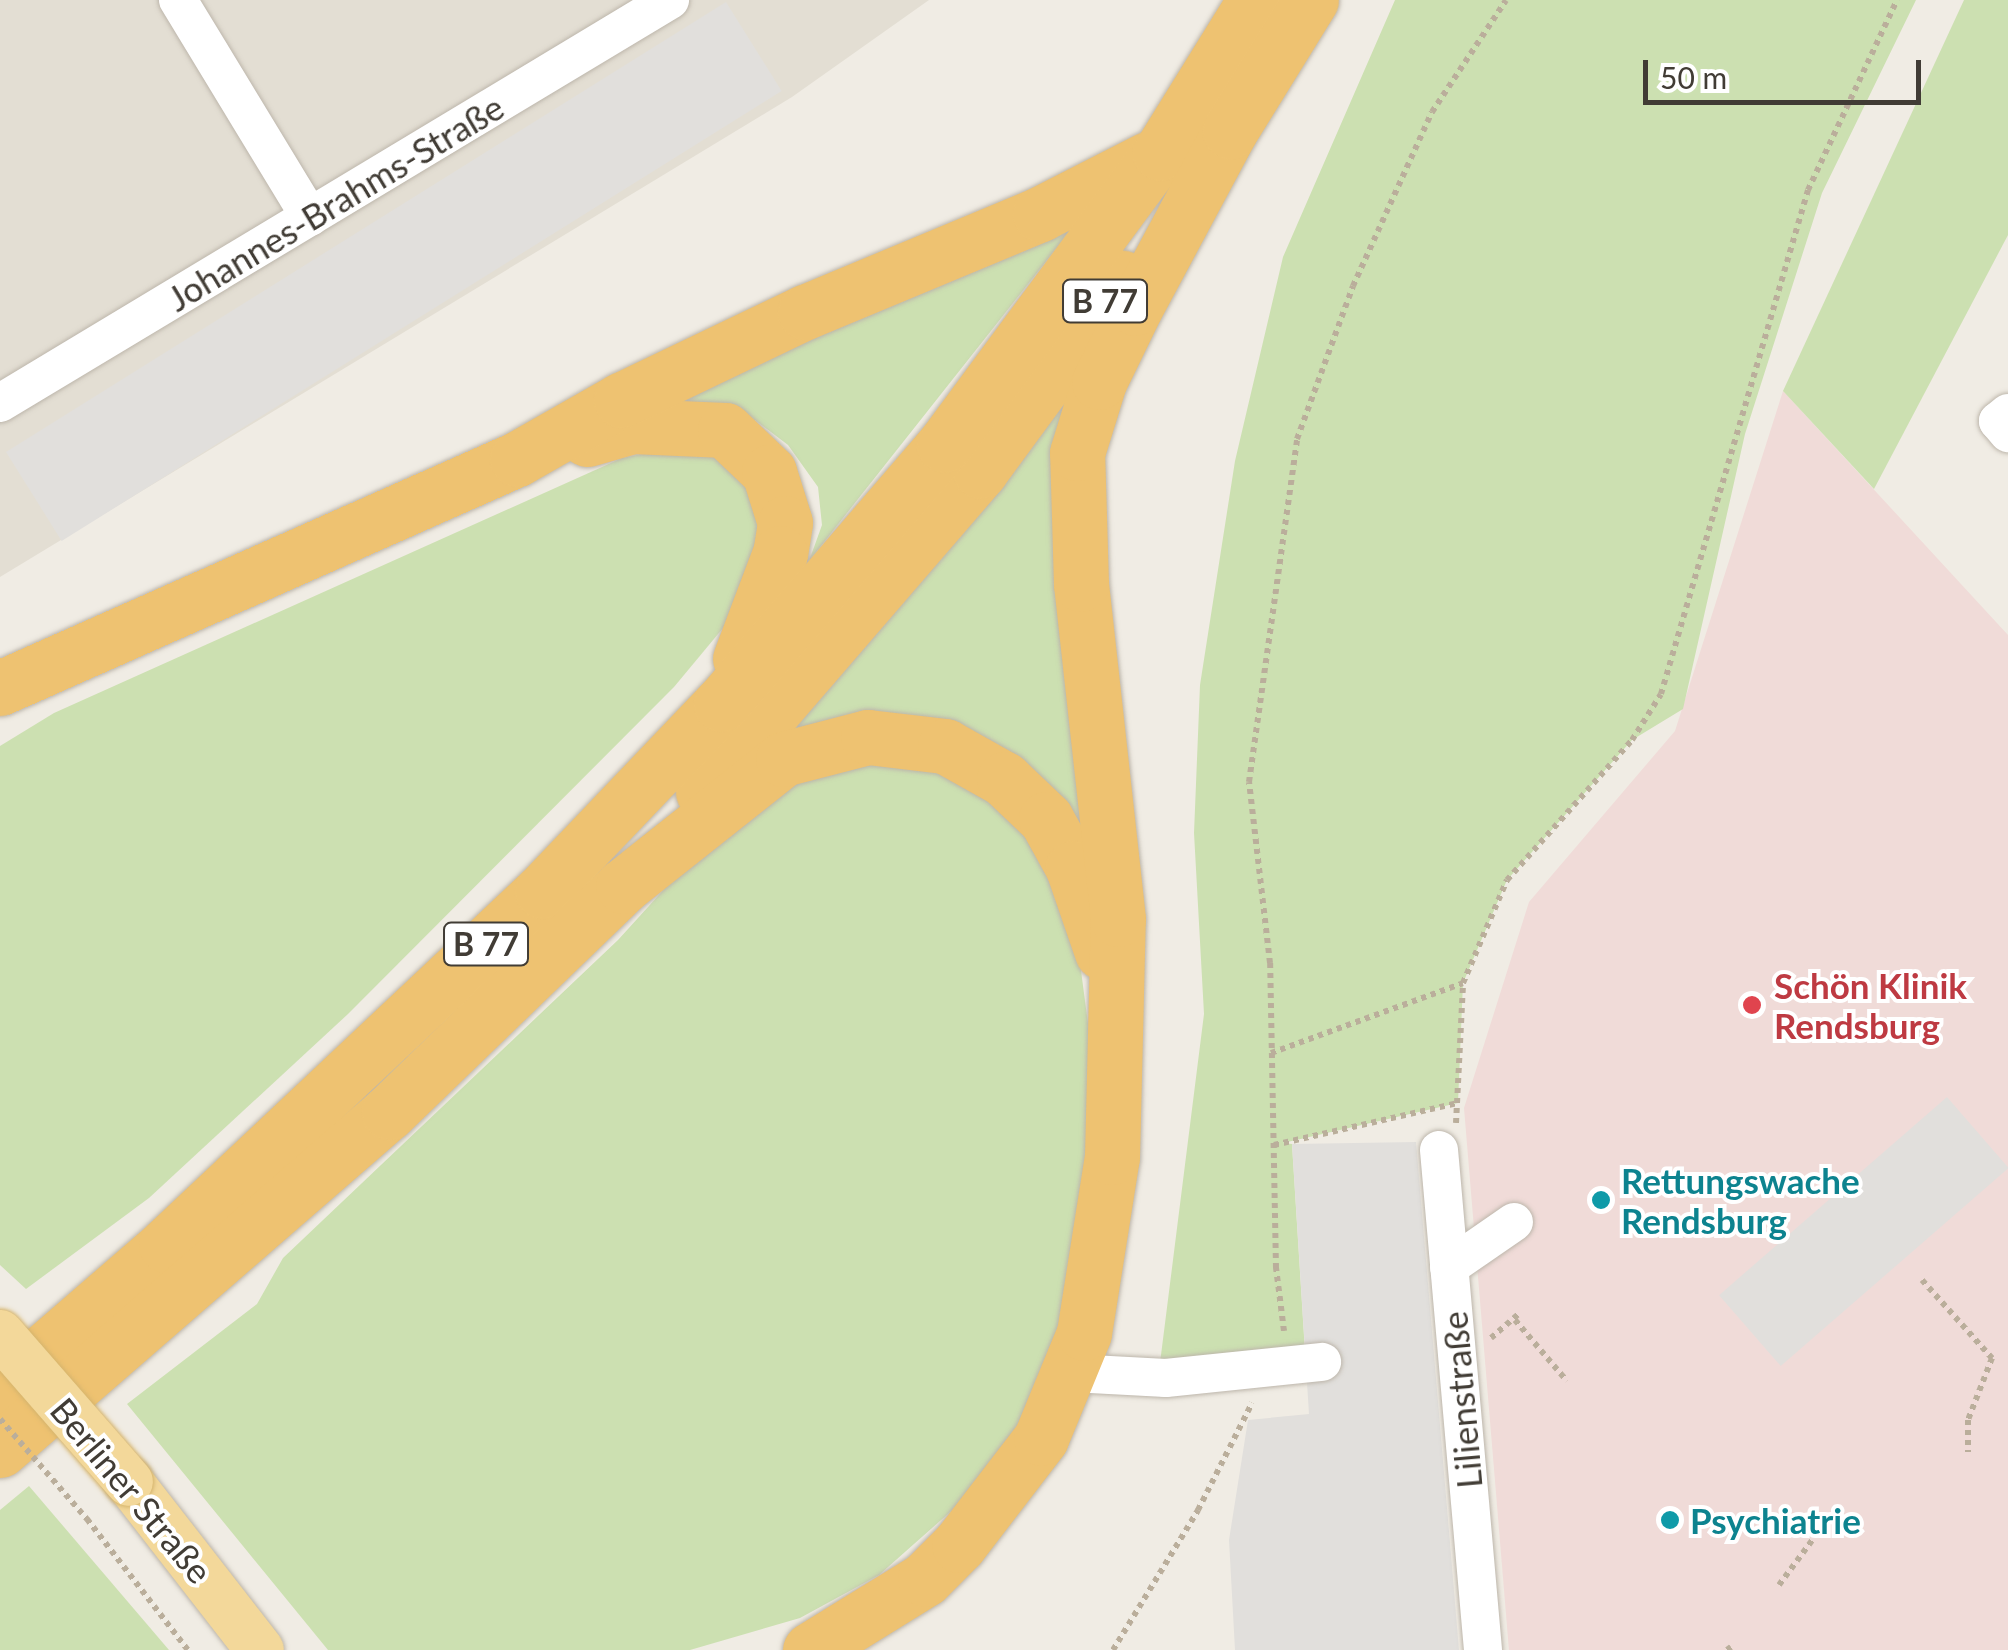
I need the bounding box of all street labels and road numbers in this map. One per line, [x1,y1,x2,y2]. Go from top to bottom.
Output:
street label: Johannes-Brahms-Straße [159,85,511,319]
road number: B 77 [1060,274,1150,328]
road number: B 77 [441,917,531,971]
street label: Lilienstraße [1432,1310,1490,1490]
street label: Berliner Straße [42,1389,222,1591]

